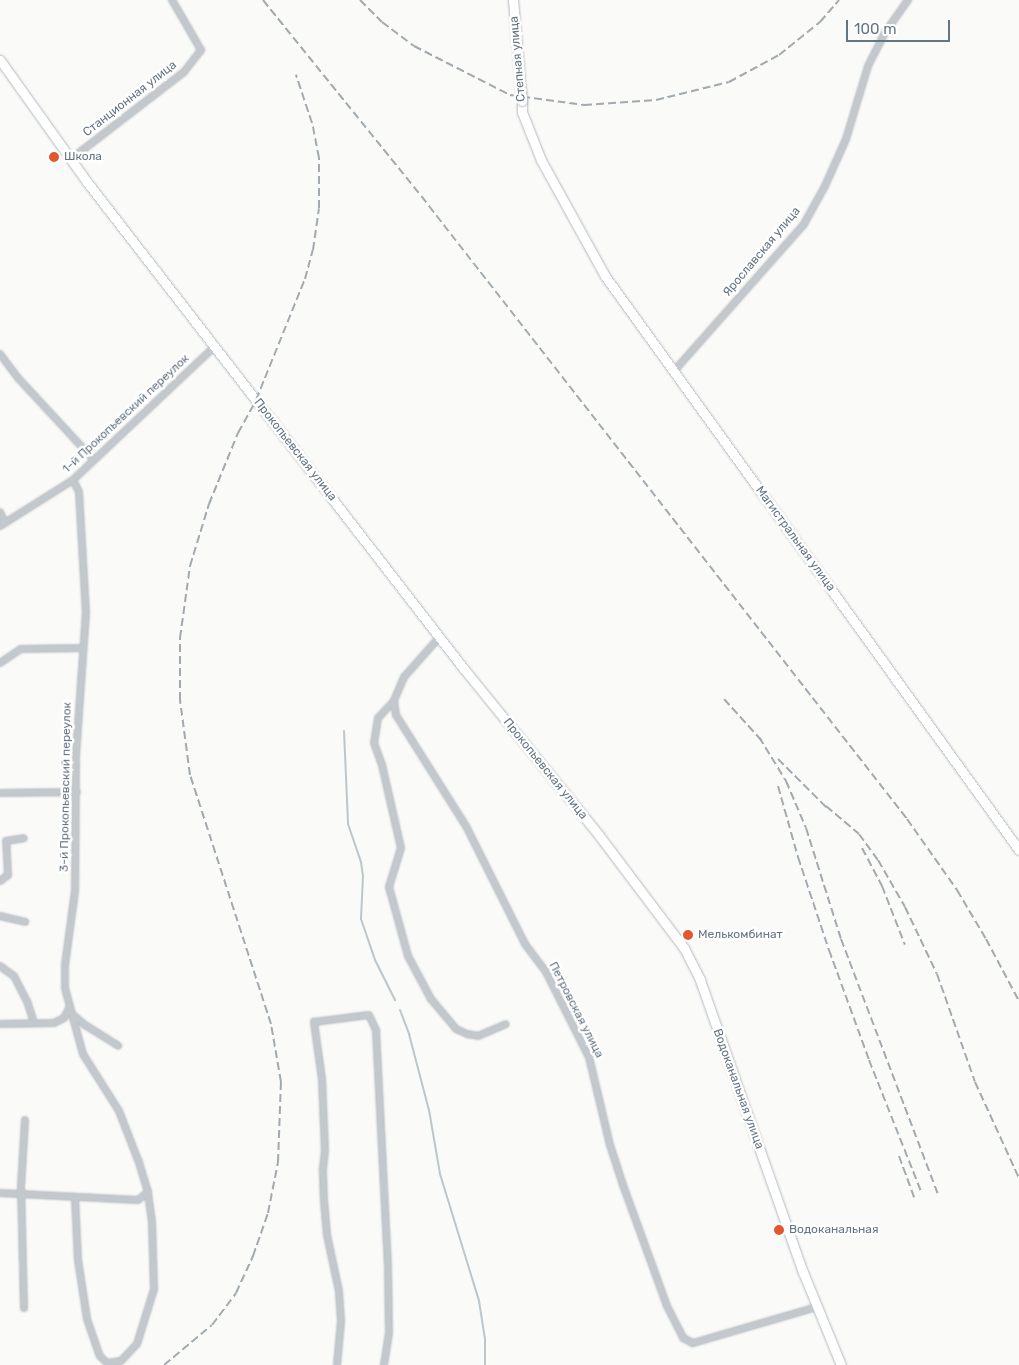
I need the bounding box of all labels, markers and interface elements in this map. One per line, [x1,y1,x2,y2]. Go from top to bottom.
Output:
scale bar [849,10,953,42]
street label: Степная улица [507,16,529,102]
text: 100 m [854,20,896,38]
street label: Станционная улица [80,58,180,140]
place label: Школа [64,150,102,164]
marker: Школа [48,151,60,163]
street label: Ярославская улица [720,204,804,300]
street label: 1-й Прокопьевский переулок [60,351,192,477]
street label: Прокопьевская улица [251,396,339,504]
street label: Магистральная улица [752,484,838,594]
street label: 3-й Прокопьевский переулок [57,702,75,872]
street label: Прокопьевская улица [500,716,590,822]
place label: Мелькомбинат [698,928,783,942]
marker: Мелькомбинат [682,929,694,941]
street label: Петровская улица [546,960,606,1060]
street label: Водоканальная улица [710,1027,766,1151]
place label: Водоканальная [789,1223,878,1237]
marker: Водоканальная [773,1224,785,1236]

